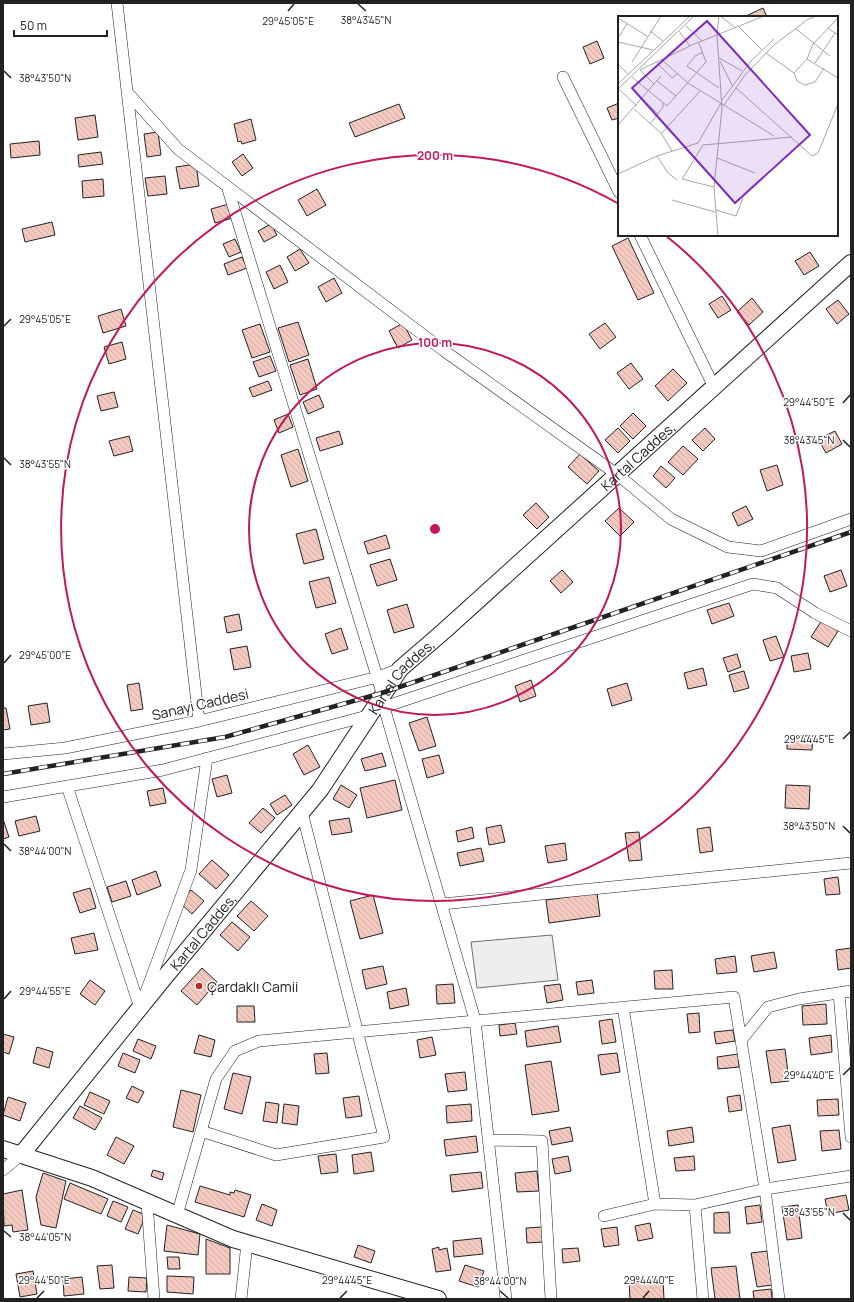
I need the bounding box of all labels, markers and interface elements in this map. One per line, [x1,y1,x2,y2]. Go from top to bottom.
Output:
scale bar [14,12,107,38]
text: 38°43'45"N [341,13,391,27]
text: 29°45'05"E [262,14,314,28]
inset map [618,16,838,236]
text: 50 m [20,17,47,34]
text: 38°43'50"N [19,71,71,85]
text: 200 m [417,147,453,164]
text: 29°45'05"E [19,312,71,326]
text: 100 m [418,334,452,351]
text: 29°44'50"E [783,395,835,409]
street label: Kartal Caddes, [596,417,679,495]
text: 38°43'45"N [784,433,834,447]
text: 38°43'55"N [19,457,71,471]
centre of rings [428,522,442,536]
street label: Kartal Caddes, [363,634,438,718]
text: 29°45'00"E [19,648,71,662]
street label: Sanayi Caddesi [150,684,250,724]
text: 29°44'45"E [784,732,834,746]
text: 38°43'50"N [783,819,835,833]
text: 38°44'00"N [19,844,71,858]
street label: Kartal Caddes, [165,889,240,974]
place label: Çardaklı Camii [207,977,298,996]
marker: Çardaklı Camii [194,981,204,991]
text: 29°44'55"E [19,984,71,998]
text: 29°44'40"E [784,1068,835,1082]
text: 38°43'55"N [783,1205,835,1219]
text: 38°44'05"N [19,1230,71,1244]
text: 29°44'50"E [18,1273,70,1287]
text: 29°44'45"E [322,1273,372,1287]
text: 29°44'40"E [624,1273,675,1287]
text: 38°44'00"N [474,1274,526,1288]

